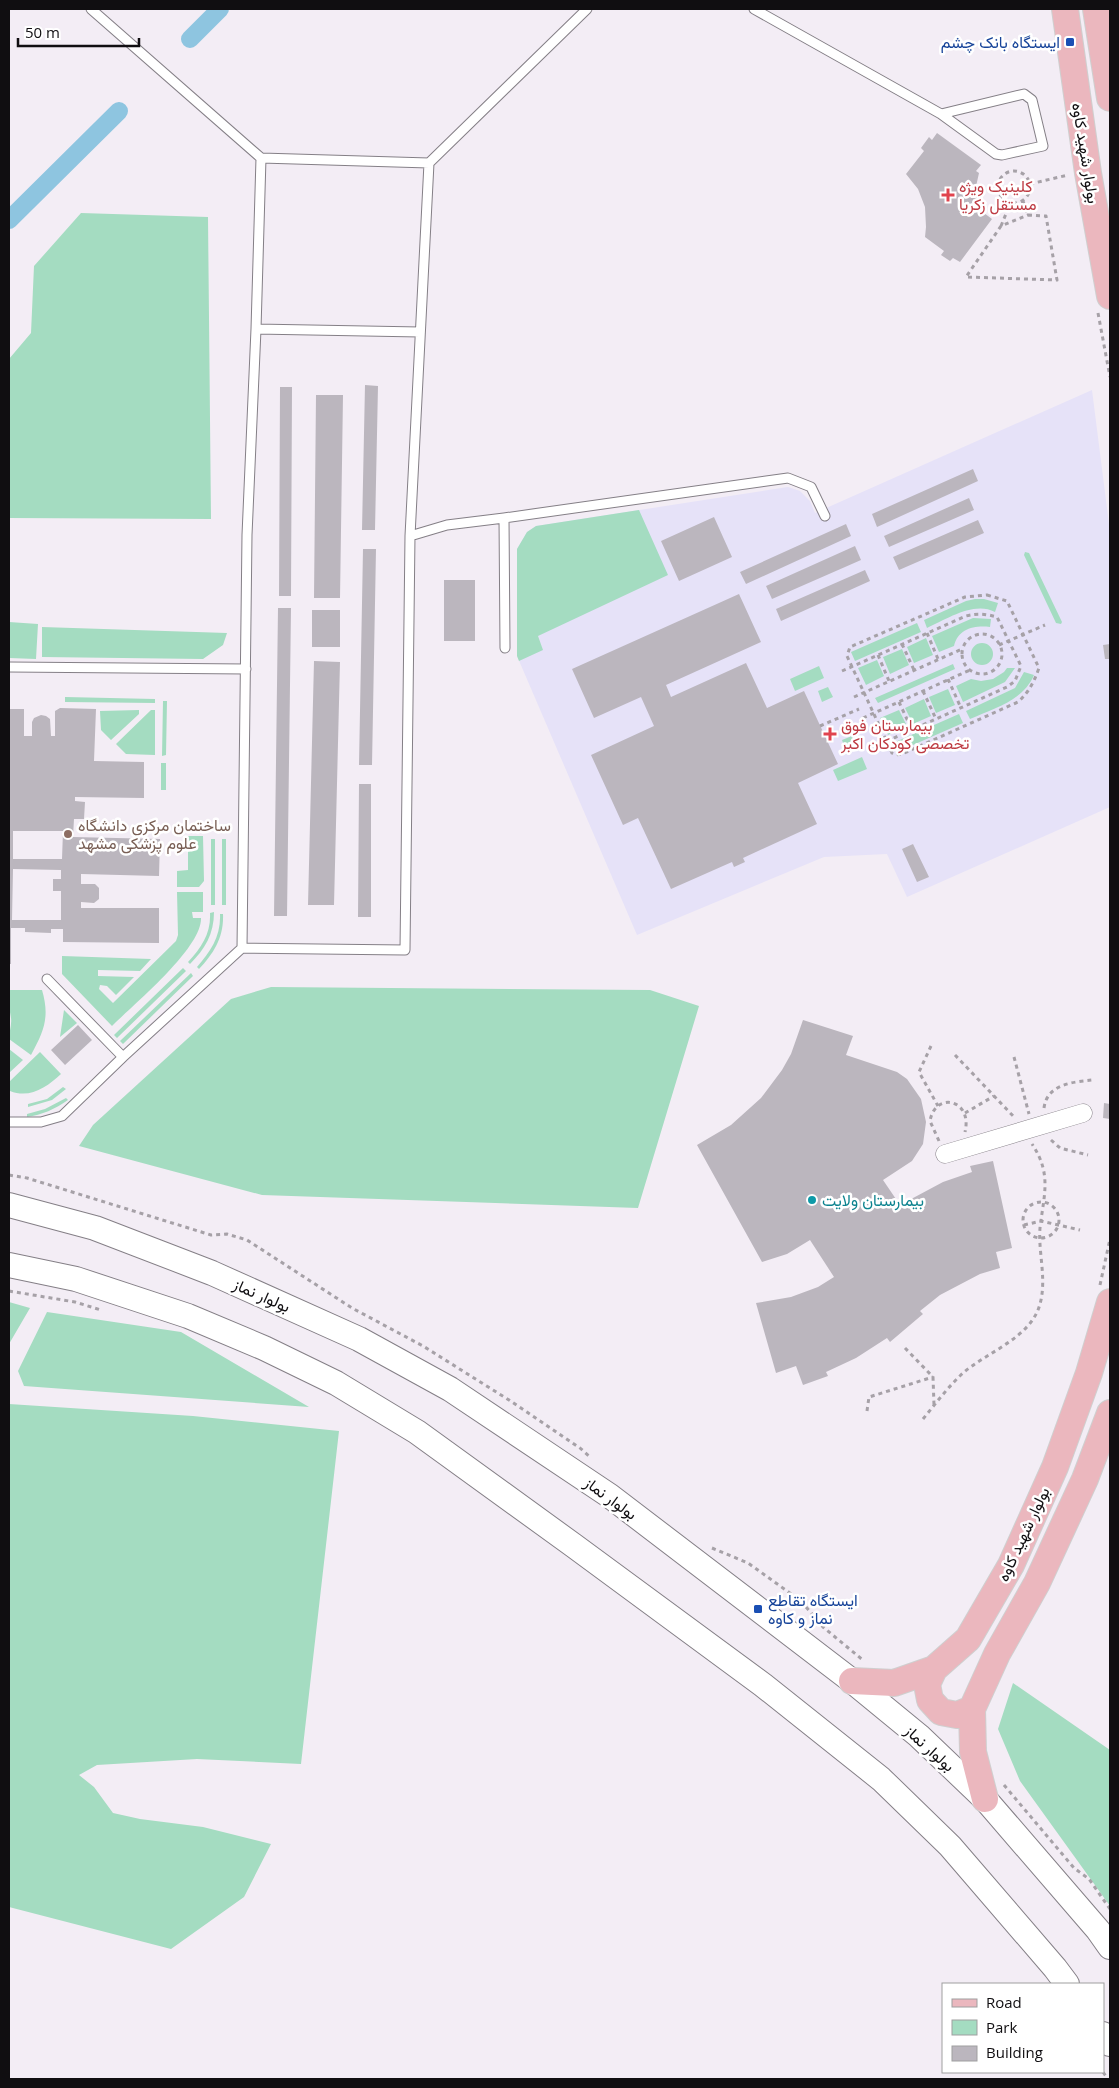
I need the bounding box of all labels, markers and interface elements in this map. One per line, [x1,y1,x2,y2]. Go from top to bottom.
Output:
scale bar [18,15,139,47]
text: 50 m [25,22,60,42]
place label: ایستگاه بانک چشم [941,31,1060,54]
marker: ایستگاه بانک چشم [1064,36,1076,48]
street label: بولوار شهید کاوه [1067,101,1105,205]
place label: کلینیک ویژه مستقل زکریا [959,175,1036,215]
marker: کلینیک ویژه مستقل زکریا [941,188,955,202]
place label: بیمارستان فوق تخصصی کودکان اکبر [840,714,969,754]
marker: بیمارستان فوق تخصصی کودکان اکبر [823,727,837,741]
place label: ساختمان مرکزی دانشگاه علوم پزشکی مشهد [78,814,231,855]
marker: ساختمان مرکزی دانشگاه علوم پزشکی مشهد [62,828,74,840]
place label: بیمارستان ولایت [822,1189,924,1211]
marker: بیمارستان ولایت [806,1194,818,1206]
street label: بولوار نماز [229,1272,294,1317]
street label: بولوار نماز [579,1471,642,1525]
street label: بولوار شهید کاوه [992,1483,1054,1585]
place label: ایستگاه تقاطع نماز و کاوه [768,1589,858,1629]
marker: ایستگاه تقاطع نماز و کاوه [752,1603,764,1615]
street label: بولوار نماز [899,1719,960,1776]
legend [942,1983,1104,2073]
text: Road [986,1992,1022,2012]
text: Park [986,2017,1017,2037]
text: Building [986,2042,1043,2062]

